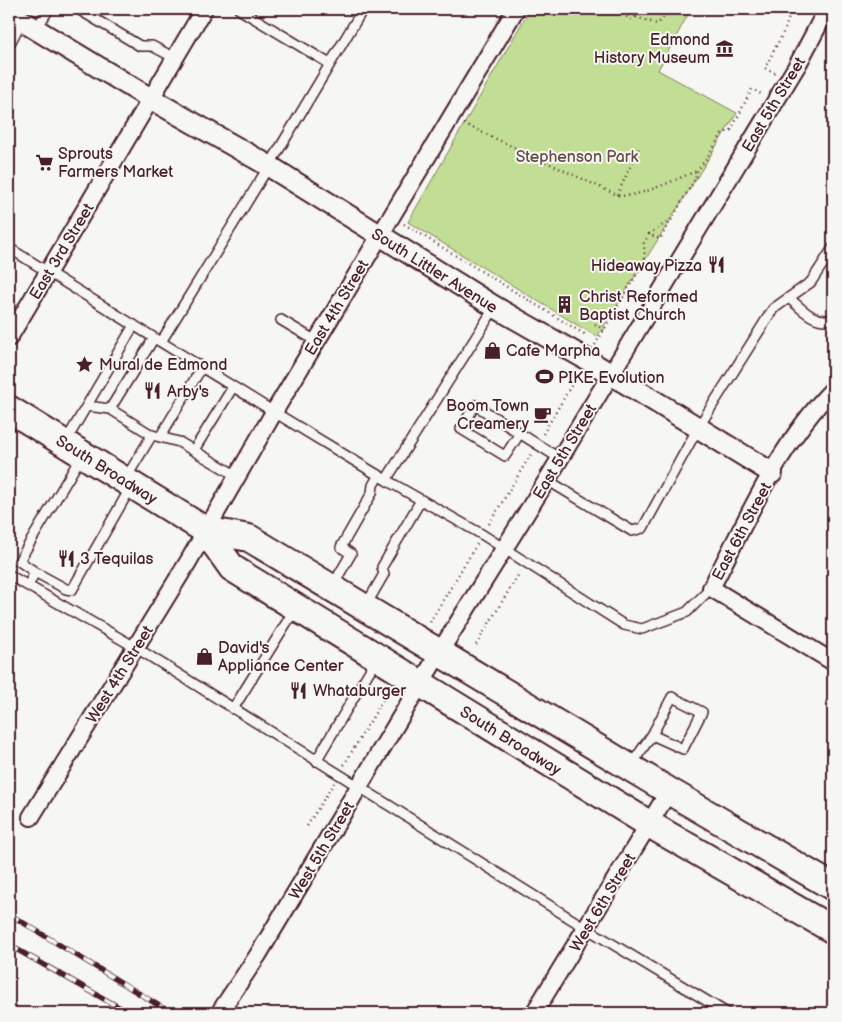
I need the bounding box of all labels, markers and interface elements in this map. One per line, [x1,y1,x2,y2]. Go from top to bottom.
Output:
place label: Edmond History Museum [594,31,710,68]
museum icon: Edmond History Museum [714,38,734,58]
street label: East 5th Street [738,54,810,156]
place label: Sprouts Farmers Market [58,145,173,182]
park label: Stephenson Park [516,148,638,167]
supermarket icon: Sprouts Farmers Market [34,152,54,172]
street label: East 3rd Street [26,200,99,303]
street label: South Littler Avenue [368,225,501,318]
restaurant icon: Hideaway Pizza [706,255,726,275]
street label: East 4th Street [301,256,373,359]
place label: Hideaway Pizza [591,257,702,276]
place label: Christ Reformed Baptist Church [579,288,698,325]
building icon: Christ Reformed Baptist Church [555,295,575,315]
shop icon: Cafe Marpha [482,340,502,360]
place label: Cafe Marpha [506,342,600,361]
place icon: Mural de Edmond [75,354,95,374]
place label: Mural de Edmond [99,356,227,375]
sports icon: PIKE Evolution [534,367,554,387]
place label: PIKE Evolution [558,369,665,388]
restaurant icon: Arby's [143,381,163,401]
place label: Arby's [167,383,209,402]
place label: Boom Town Creamery [446,397,530,434]
street label: East 5th Street [529,401,601,503]
cafe icon: Boom Town Creamery [533,404,553,424]
street label: South Broadway [52,432,161,509]
street label: East 6th Street [709,479,776,584]
restaurant icon: 3 Tequilas [56,548,76,568]
place label: 3 Tequilas [80,550,154,569]
street label: West 4th Street [83,622,158,727]
place label: David's Appliance Center [218,639,344,676]
shop icon: David's Appliance Center [194,646,214,666]
restaurant icon: Whataburger [289,680,309,700]
place label: Whataburger [313,682,406,701]
street label: South Broadway [456,703,565,780]
street label: West 5th Street [286,798,359,903]
street label: West 6th Street [566,850,640,956]

